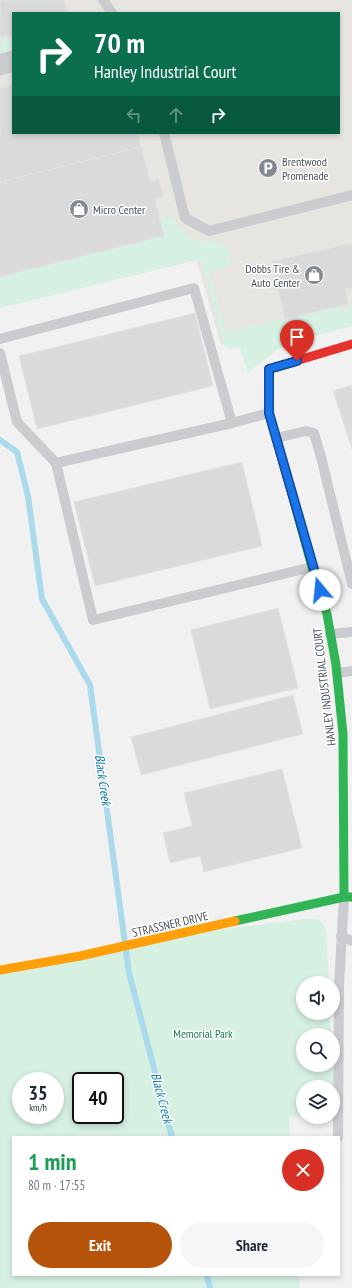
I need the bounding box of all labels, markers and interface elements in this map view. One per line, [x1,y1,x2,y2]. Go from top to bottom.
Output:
text: 70 m [94,24,145,61]
icon: right [28,28,80,80]
text: Hanley Industrial Court [94,60,237,83]
icon: left [123,104,145,126]
icon: ahead [165,104,187,126]
icon: right [207,104,229,126]
place label: Brentwood Promenade [282,154,329,183]
parking icon: Brentwood Promenade [257,157,279,179]
shop icon: Micro Center [68,198,90,220]
place label: Micro Center [93,202,146,217]
place label: Dobbs Tire & Auto Center [245,261,301,290]
shop icon: Dobbs Tire & Auto Center [303,264,325,286]
pin [280,320,314,361]
icon: arrive [286,326,308,348]
position arrow [299,569,341,611]
street label: HANLEY INDUSTRIAL COURT [309,627,339,747]
water label: Black Creek [91,753,115,809]
street label: STRASSNER DRIVE [131,908,209,940]
map controls [296,976,340,1124]
button: sound [296,976,340,1020]
park label: Memorial Park [173,1026,233,1041]
button: search [296,1028,340,1072]
water label: Black Creek [147,1071,177,1127]
speed limit sign: 40 [72,1072,124,1124]
text: 35 [28,1080,48,1106]
button: layers [296,1080,340,1124]
text: km/h [29,1101,47,1114]
text: 1 min [28,1146,76,1177]
button: close [282,1149,324,1191]
text: 80 m · 17:55 [28,1177,85,1194]
button: Exit [28,1222,172,1268]
button: Share [180,1222,324,1268]

